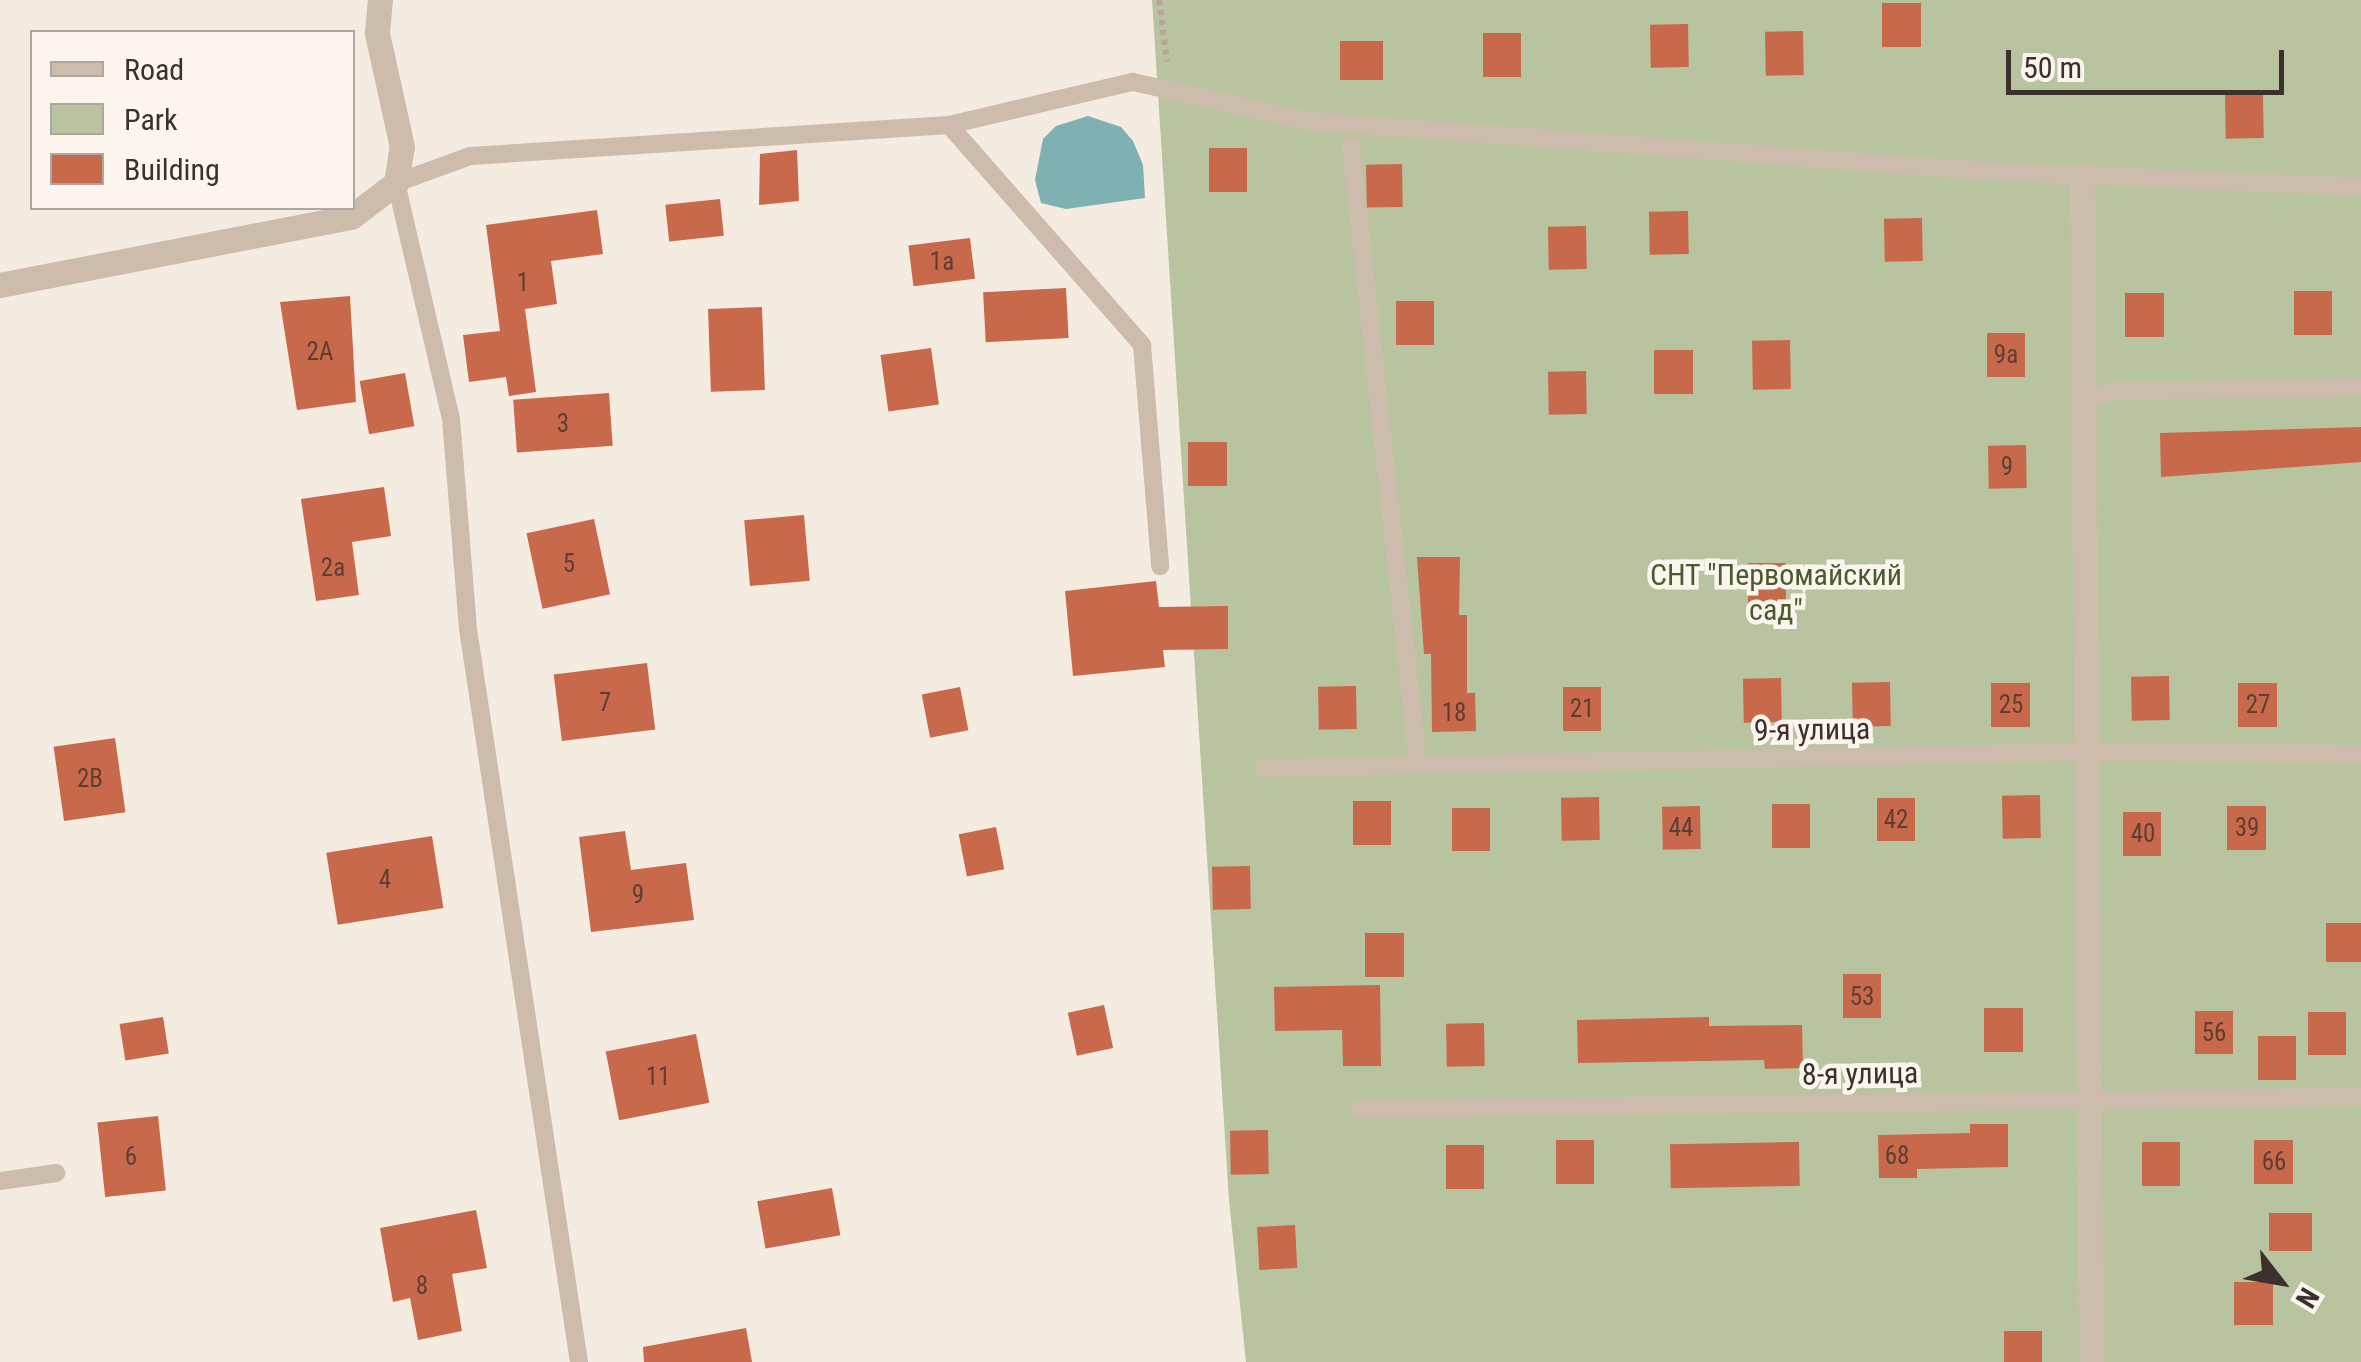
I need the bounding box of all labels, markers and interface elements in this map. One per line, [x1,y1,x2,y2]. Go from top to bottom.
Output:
legend [30,30,355,210]
scale bar [2011,30,2288,92]
text: 50 m [2023,50,2082,85]
text: Road [124,52,184,87]
text: Park [124,102,178,137]
text: Building [124,152,220,187]
house number: 1а [930,247,954,277]
house number: 1 [517,268,529,298]
house number: 2А [307,337,333,367]
house number: 9а [1994,340,2018,370]
house number: 3 [557,409,569,439]
house number: 9 [2001,452,2013,482]
house number: 5 [563,549,575,579]
house number: 2а [321,553,345,583]
park label: СНТ "Первомайский сад" [1650,557,1902,628]
house number: 7 [599,688,611,718]
house number: 25 [1999,690,2023,720]
house number: 27 [2246,690,2270,720]
house number: 21 [1570,694,1594,724]
house number: 18 [1442,698,1466,728]
street label: 9-я улица [1754,711,1870,749]
house number: 2В [77,764,103,794]
house number: 42 [1884,805,1908,835]
house number: 44 [1669,813,1693,843]
house number: 39 [2235,813,2259,843]
house number: 40 [2131,819,2155,849]
house number: 4 [379,865,391,895]
house number: 9 [632,880,644,910]
house number: 53 [1850,982,1874,1012]
house number: 56 [2202,1018,2226,1048]
street label: 8-я улица [1802,1055,1918,1093]
house number: 11 [646,1062,670,1092]
house number: 68 [1885,1141,1909,1171]
house number: 6 [125,1142,137,1172]
house number: 66 [2262,1147,2286,1177]
north arrow [2231,1232,2331,1332]
house number: 8 [416,1271,428,1301]
text: N [2289,1282,2326,1314]

